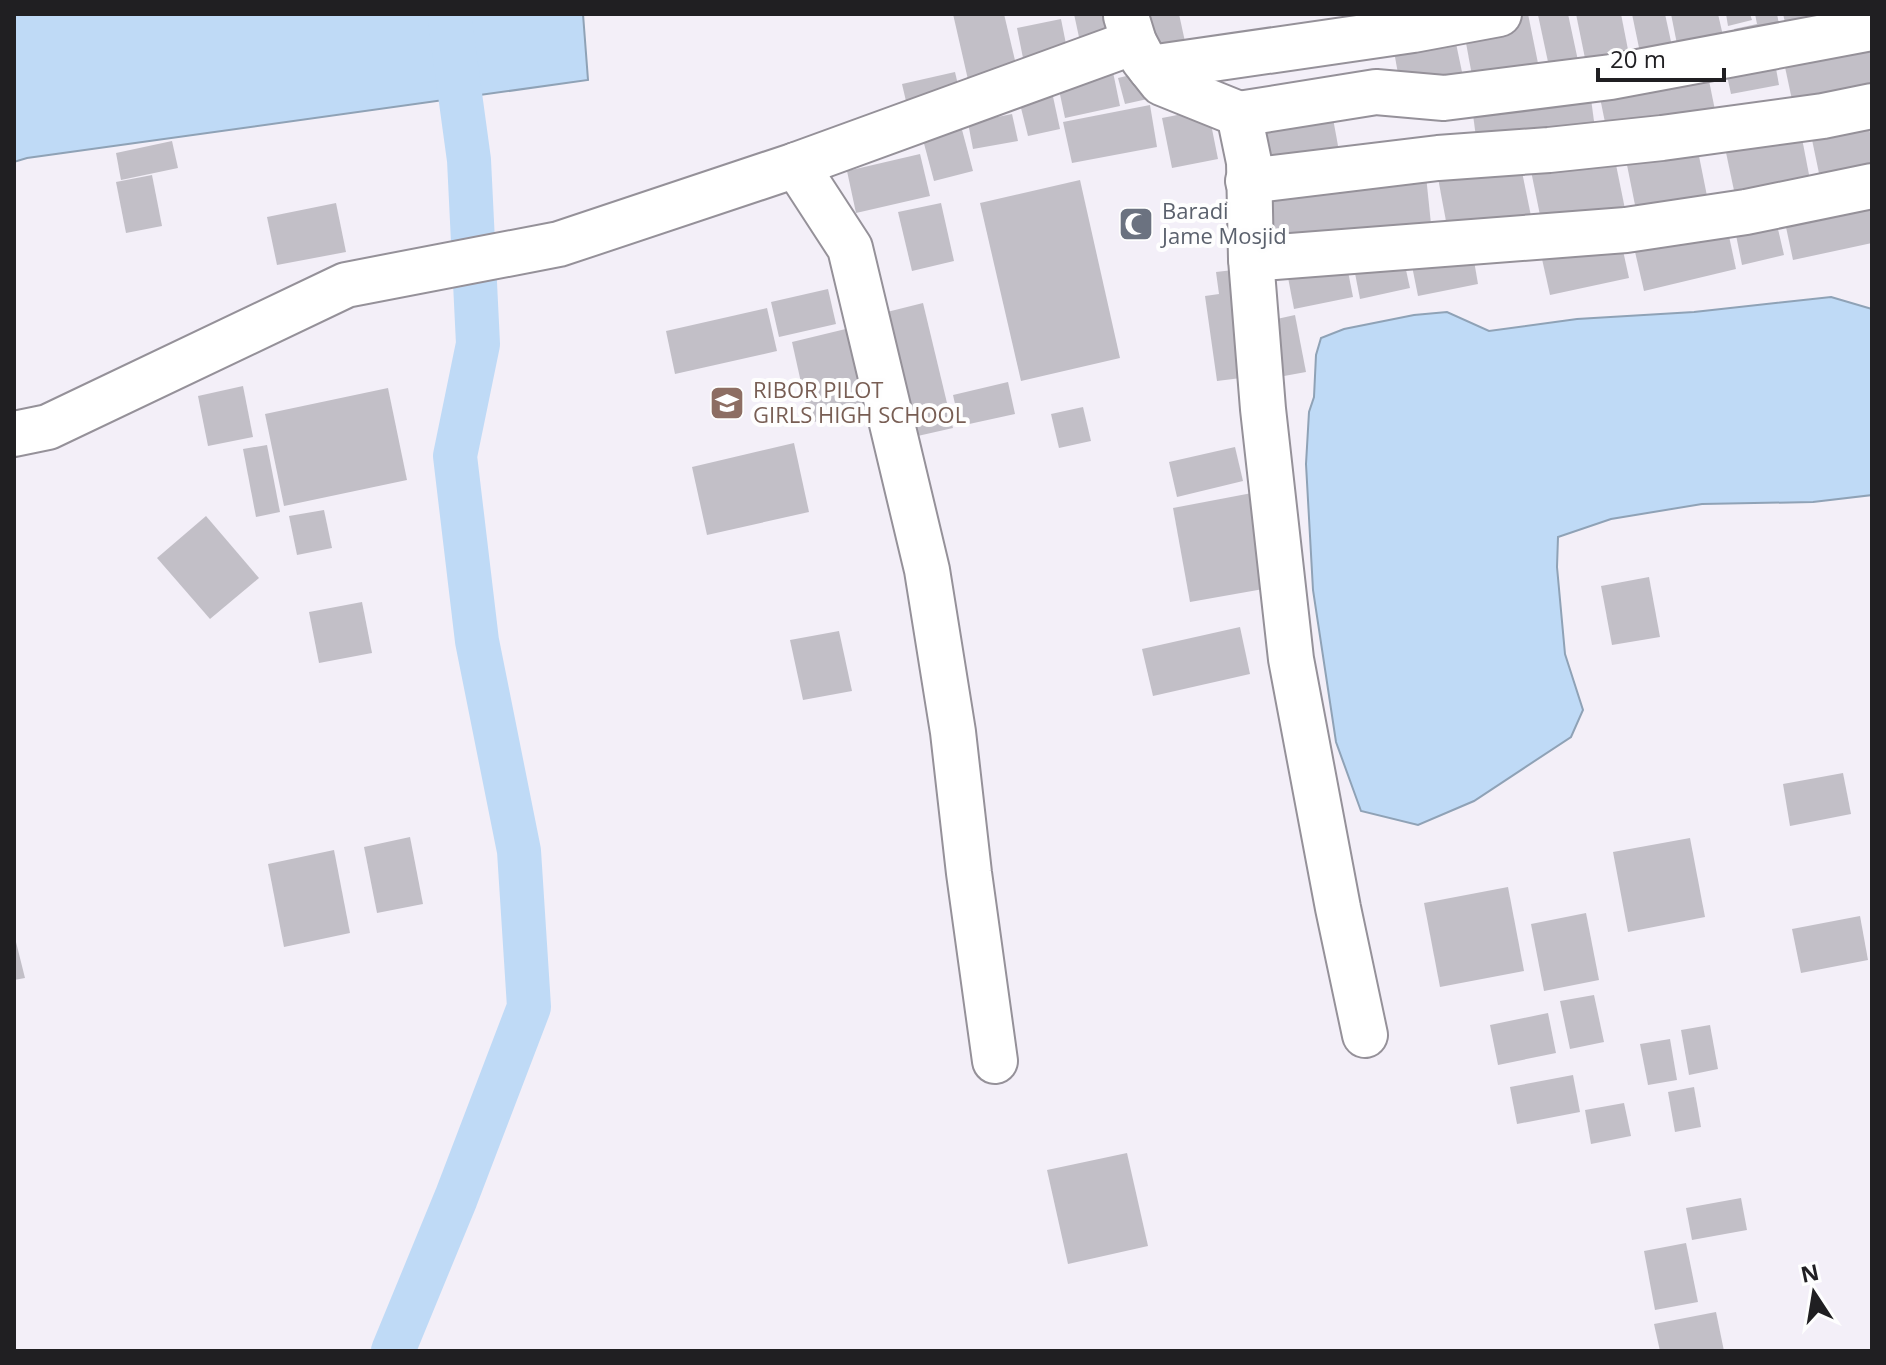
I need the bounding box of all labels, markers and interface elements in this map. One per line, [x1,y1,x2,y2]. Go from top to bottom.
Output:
scale bar [1598,32,1724,82]
text: 20 m [1610,42,1666,75]
place label: Baradi Jame Mosjid [1160,195,1287,250]
mosque icon: Baradi Jame Mosjid [1117,205,1155,243]
place label: RIBOR PILOT GIRLS HIGH SCHOOL [753,374,966,429]
school or university icon: RIBOR PILOT GIRLS HIGH SCHOOL [708,384,746,422]
north arrow [1774,1253,1854,1333]
text: N [1798,1256,1822,1289]

